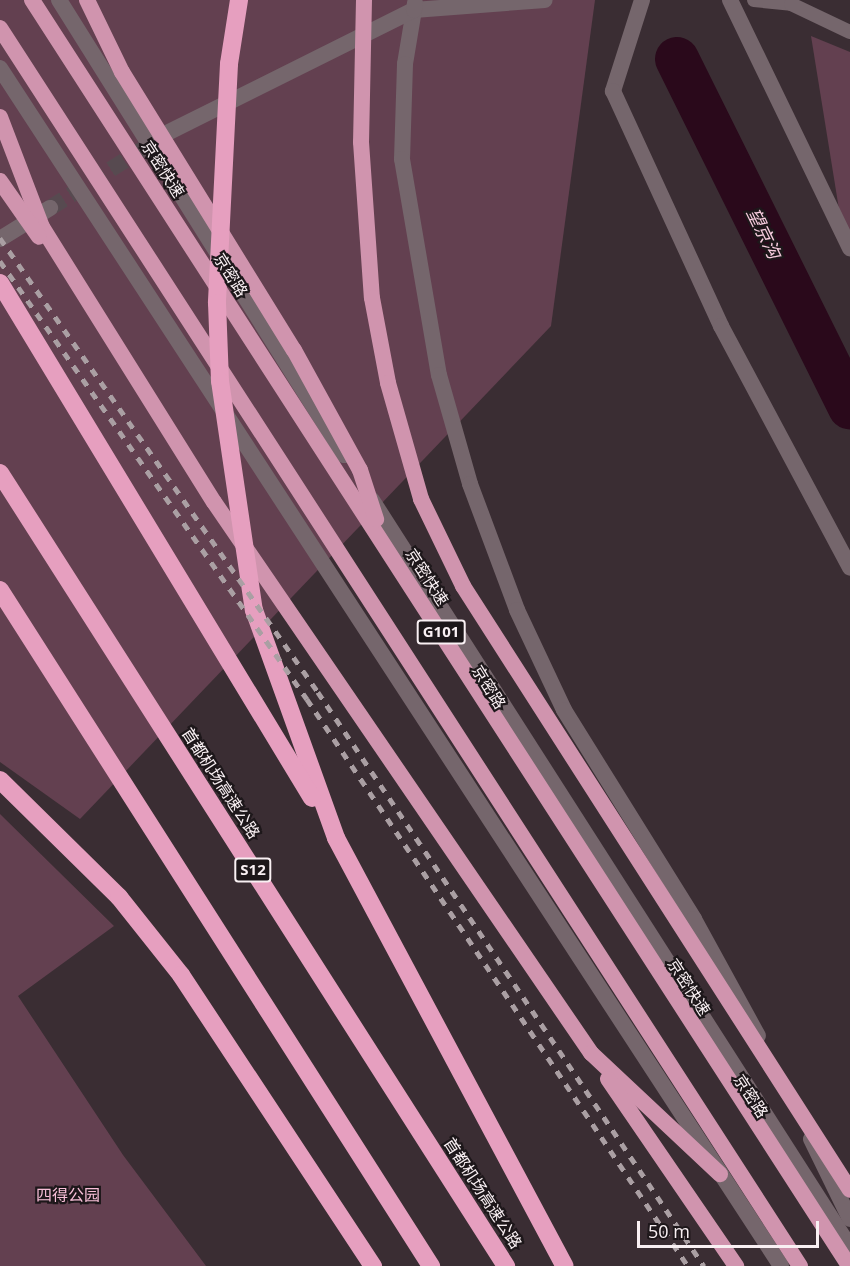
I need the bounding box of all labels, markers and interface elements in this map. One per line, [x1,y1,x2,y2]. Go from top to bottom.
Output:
street label: 京密快速 [138,137,188,201]
water label: 望京沟 [742,204,786,262]
street label: 京密路 [210,250,252,300]
street label: 京密快速 [402,545,452,609]
road number: G101 [416,620,466,644]
street label: 京密路 [468,662,510,712]
street label: 首都机场高速公路 [178,724,264,842]
road number: S12 [234,858,272,882]
street label: 京密快速 [664,955,714,1019]
street label: 京密路 [730,1071,772,1121]
street label: 首都机场高速公路 [440,1134,526,1252]
park label: 四得公园 [36,1185,100,1205]
scale bar [640,1209,822,1247]
text: 50 m [648,1219,690,1243]

